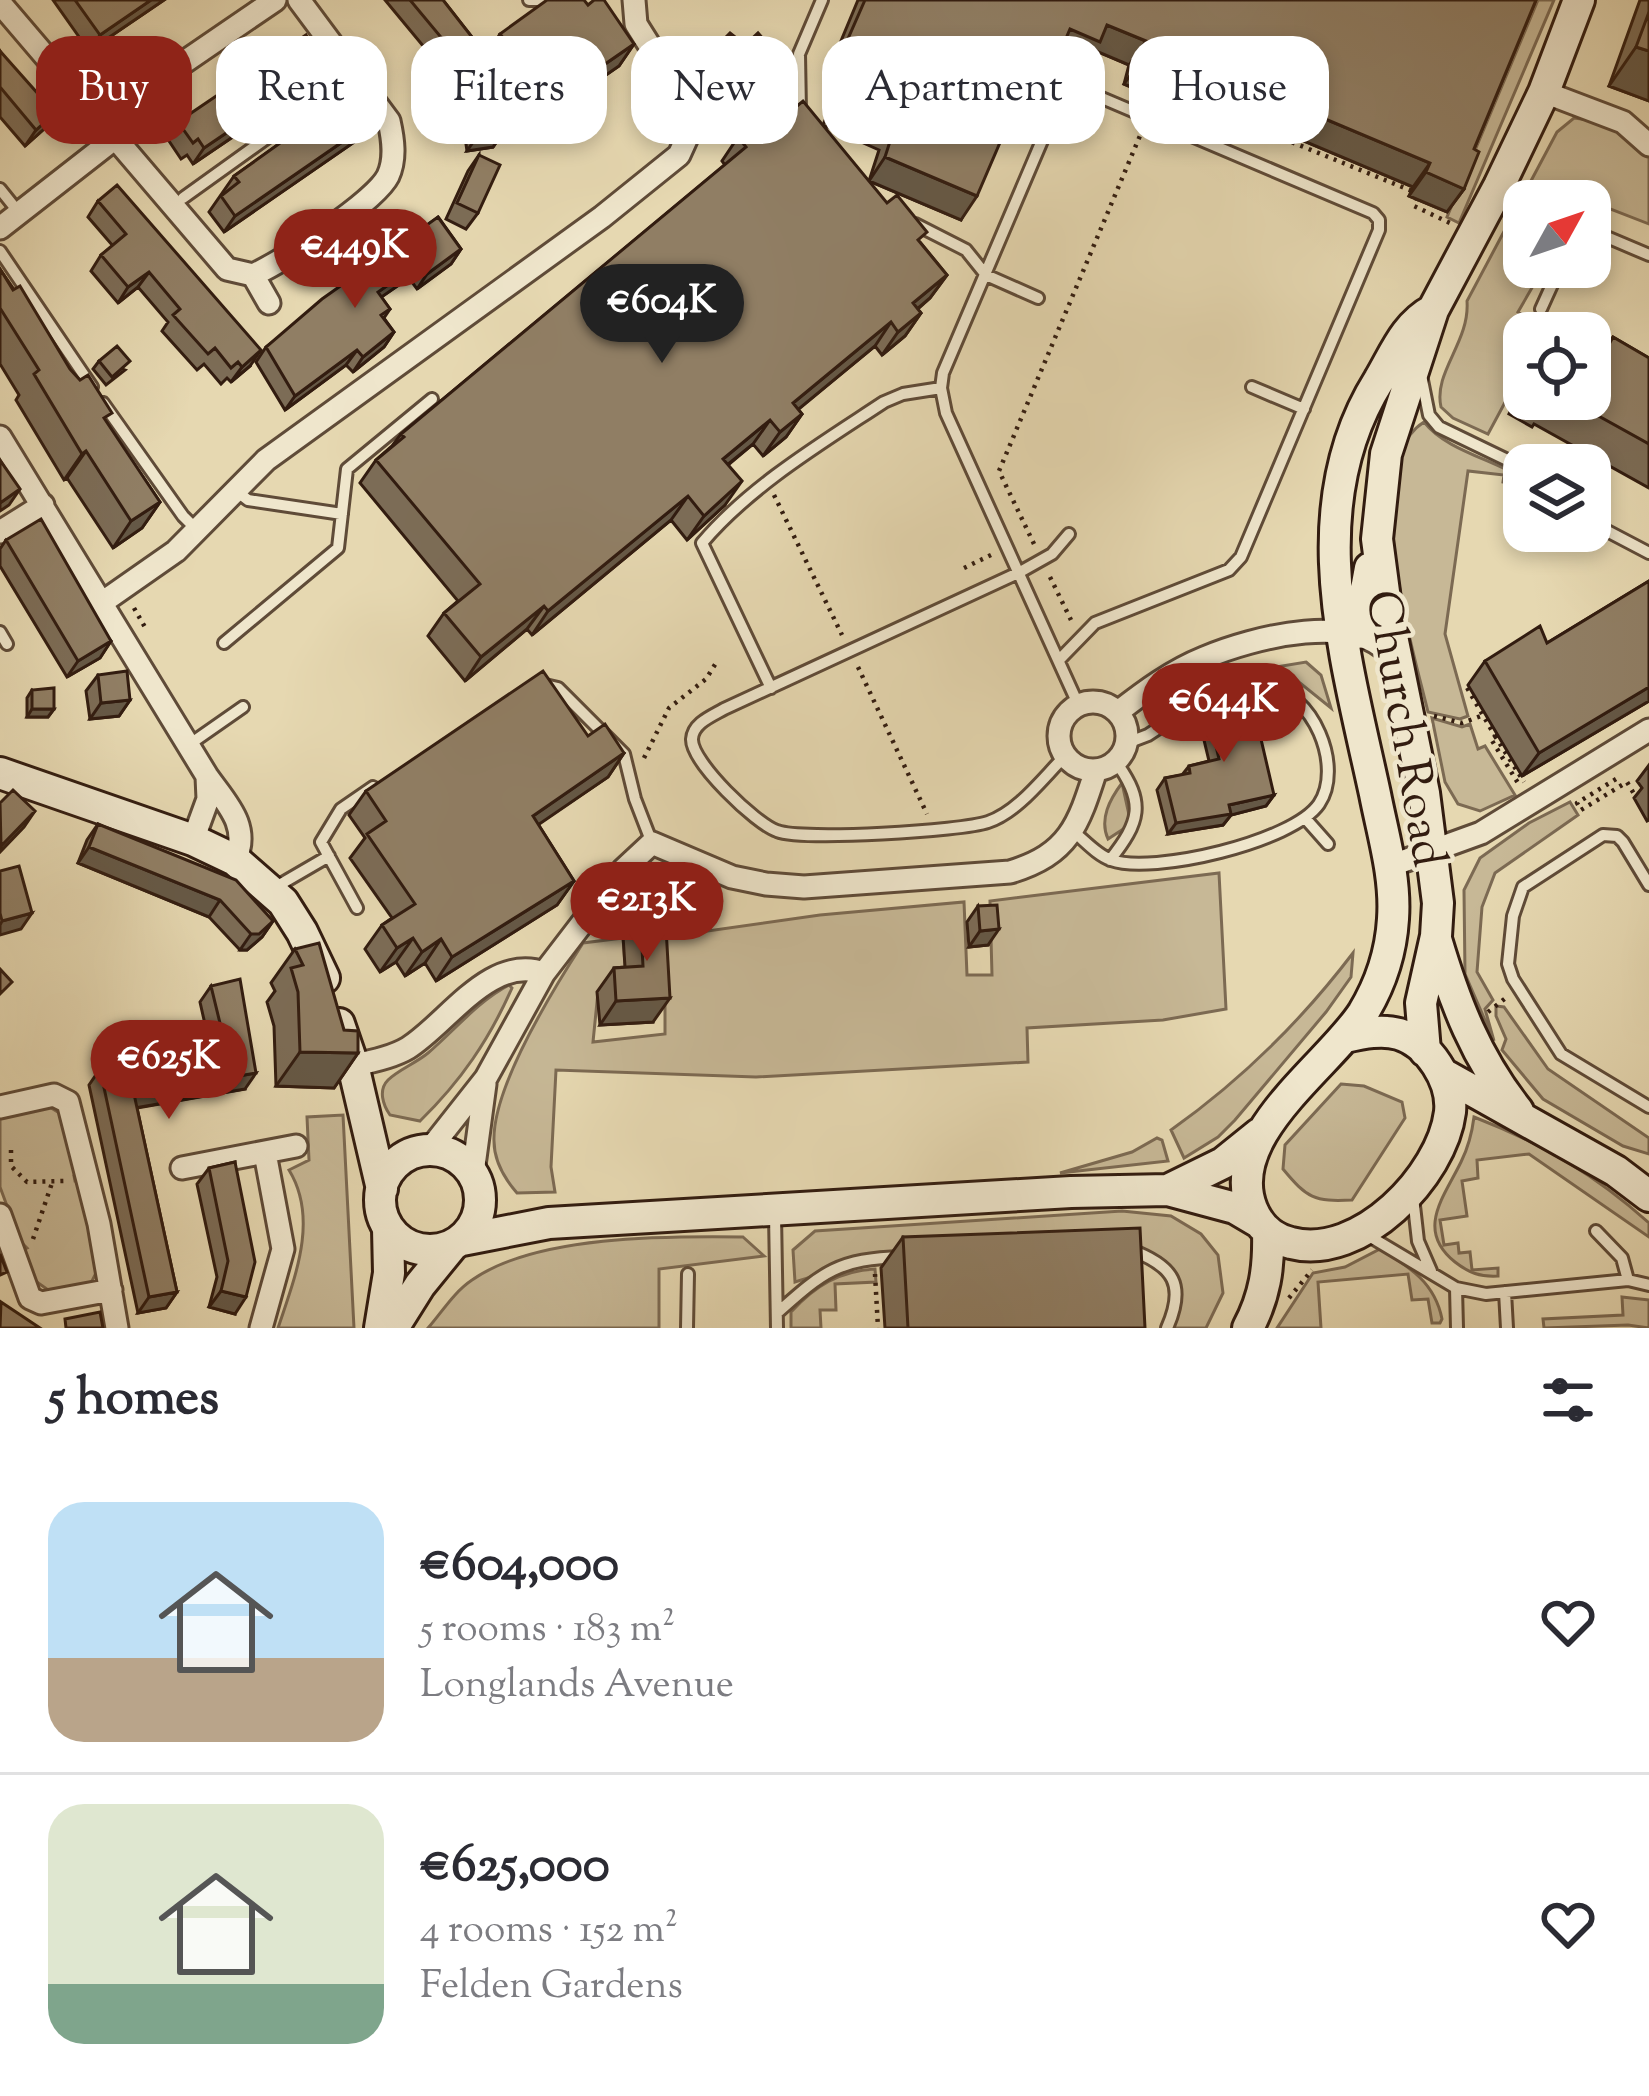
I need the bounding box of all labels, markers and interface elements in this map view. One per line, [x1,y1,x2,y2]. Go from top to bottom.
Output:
chip: Buy [36,36,192,144]
chip: Rent [216,36,387,144]
chip: Filters [411,36,607,144]
chip: New [631,36,798,144]
chip: Apartment [822,36,1105,144]
chip: House [1129,36,1329,144]
north arrow [1503,180,1611,288]
map controls [1503,180,1611,552]
pin: €449K [271,209,439,311]
text: €449K [301,220,409,276]
pin: €604K [578,264,746,366]
text: €604K [607,275,717,331]
button: locate [1503,312,1611,420]
button: layers [1503,444,1611,552]
street label: Church Road [1344,585,1461,873]
pin: €644K [1140,663,1308,765]
text: €644K [1169,674,1279,730]
pin: €213K [563,862,731,964]
text: €213K [597,873,697,929]
pin: €625K [85,1020,253,1122]
text: €625K [118,1031,220,1087]
text: 5 homes [48,1364,219,1437]
icon: filters [1535,1367,1601,1433]
text: €604,000 [420,1530,619,1603]
icon: home [144,1550,288,1694]
icon: heart [1535,1589,1601,1655]
text: 5 rooms · 183 m² [420,1603,675,1659]
text: Longlands Avenue [420,1659,734,1715]
text: €625,000 [420,1831,610,1904]
icon: home [144,1852,288,1996]
icon: heart [1535,1891,1601,1957]
text: 4 rooms · 152 m² [420,1904,678,1960]
text: Felden Gardens [420,1960,683,2016]

